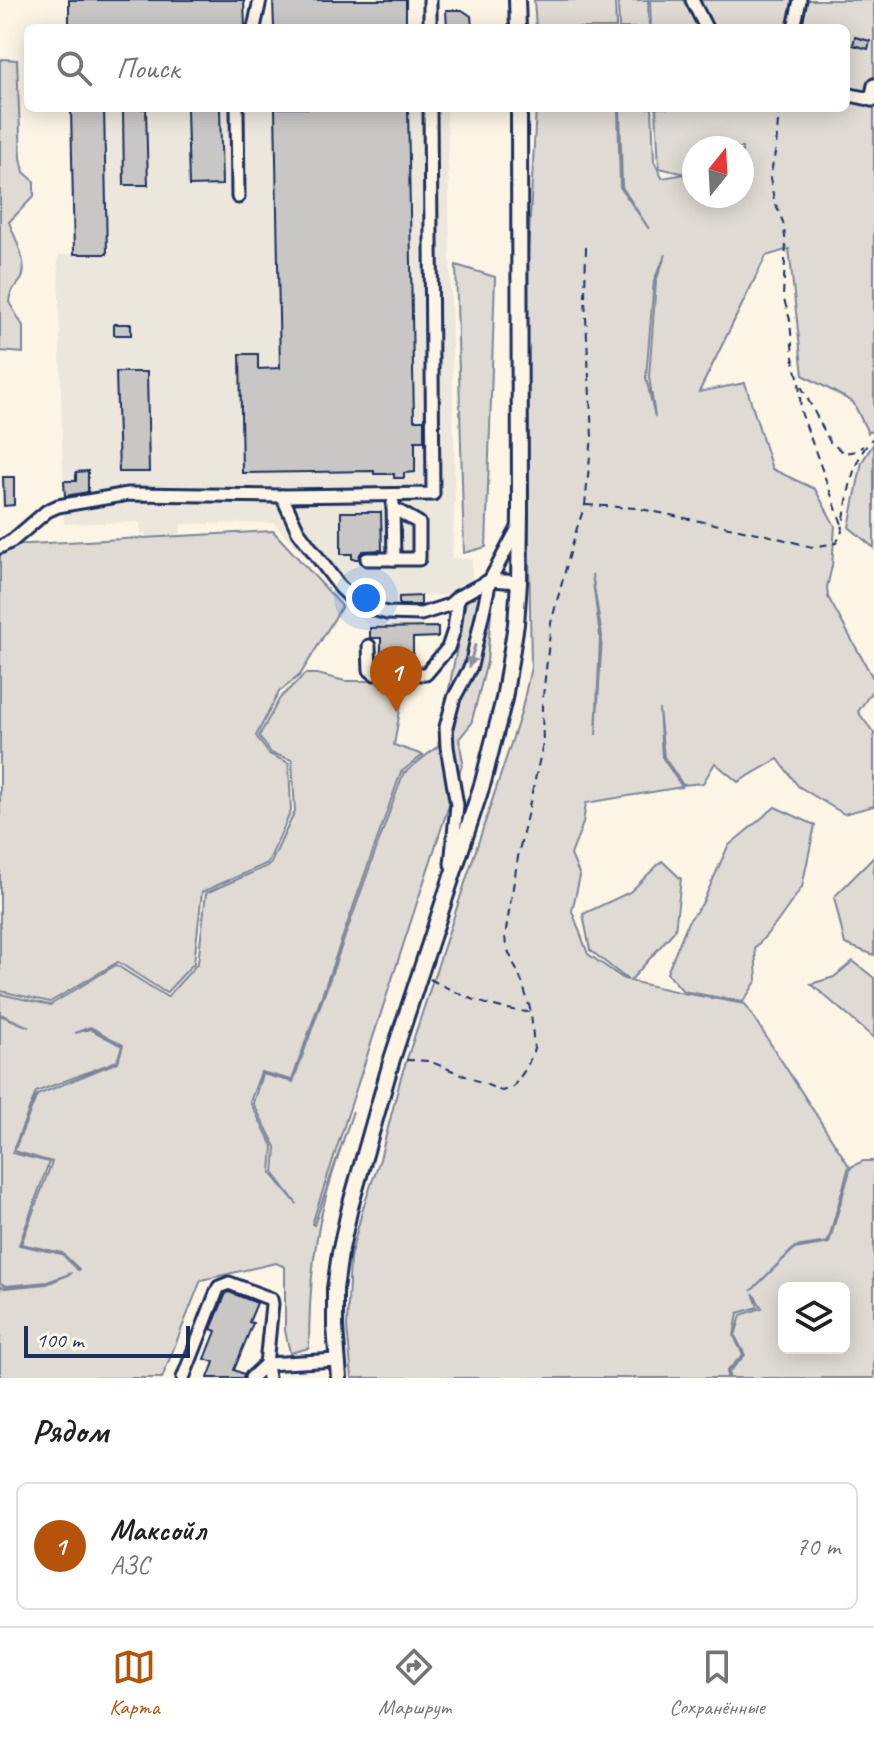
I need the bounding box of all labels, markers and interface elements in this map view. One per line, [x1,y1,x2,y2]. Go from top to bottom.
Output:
search box [24,24,850,112]
icon: search [52,46,96,90]
text: Поиск [116,49,179,87]
north arrow [682,136,754,208]
your location [346,578,386,618]
one-way arrow [466,644,478,669]
pin: 1 [370,646,422,712]
map controls [778,1282,850,1354]
button: layers [778,1282,850,1354]
scale bar [24,1322,190,1358]
text: 100 m [36,1326,83,1354]
text: Рядом [32,1409,108,1452]
text: Максойл [110,1511,206,1549]
text: 1 [54,1530,66,1563]
text: 70 m [796,1530,840,1563]
text: АЗС [110,1549,149,1582]
tab: Карта [109,1645,160,1721]
tab: Маршрут [378,1645,451,1721]
tab: Сохранённые [669,1645,765,1721]

